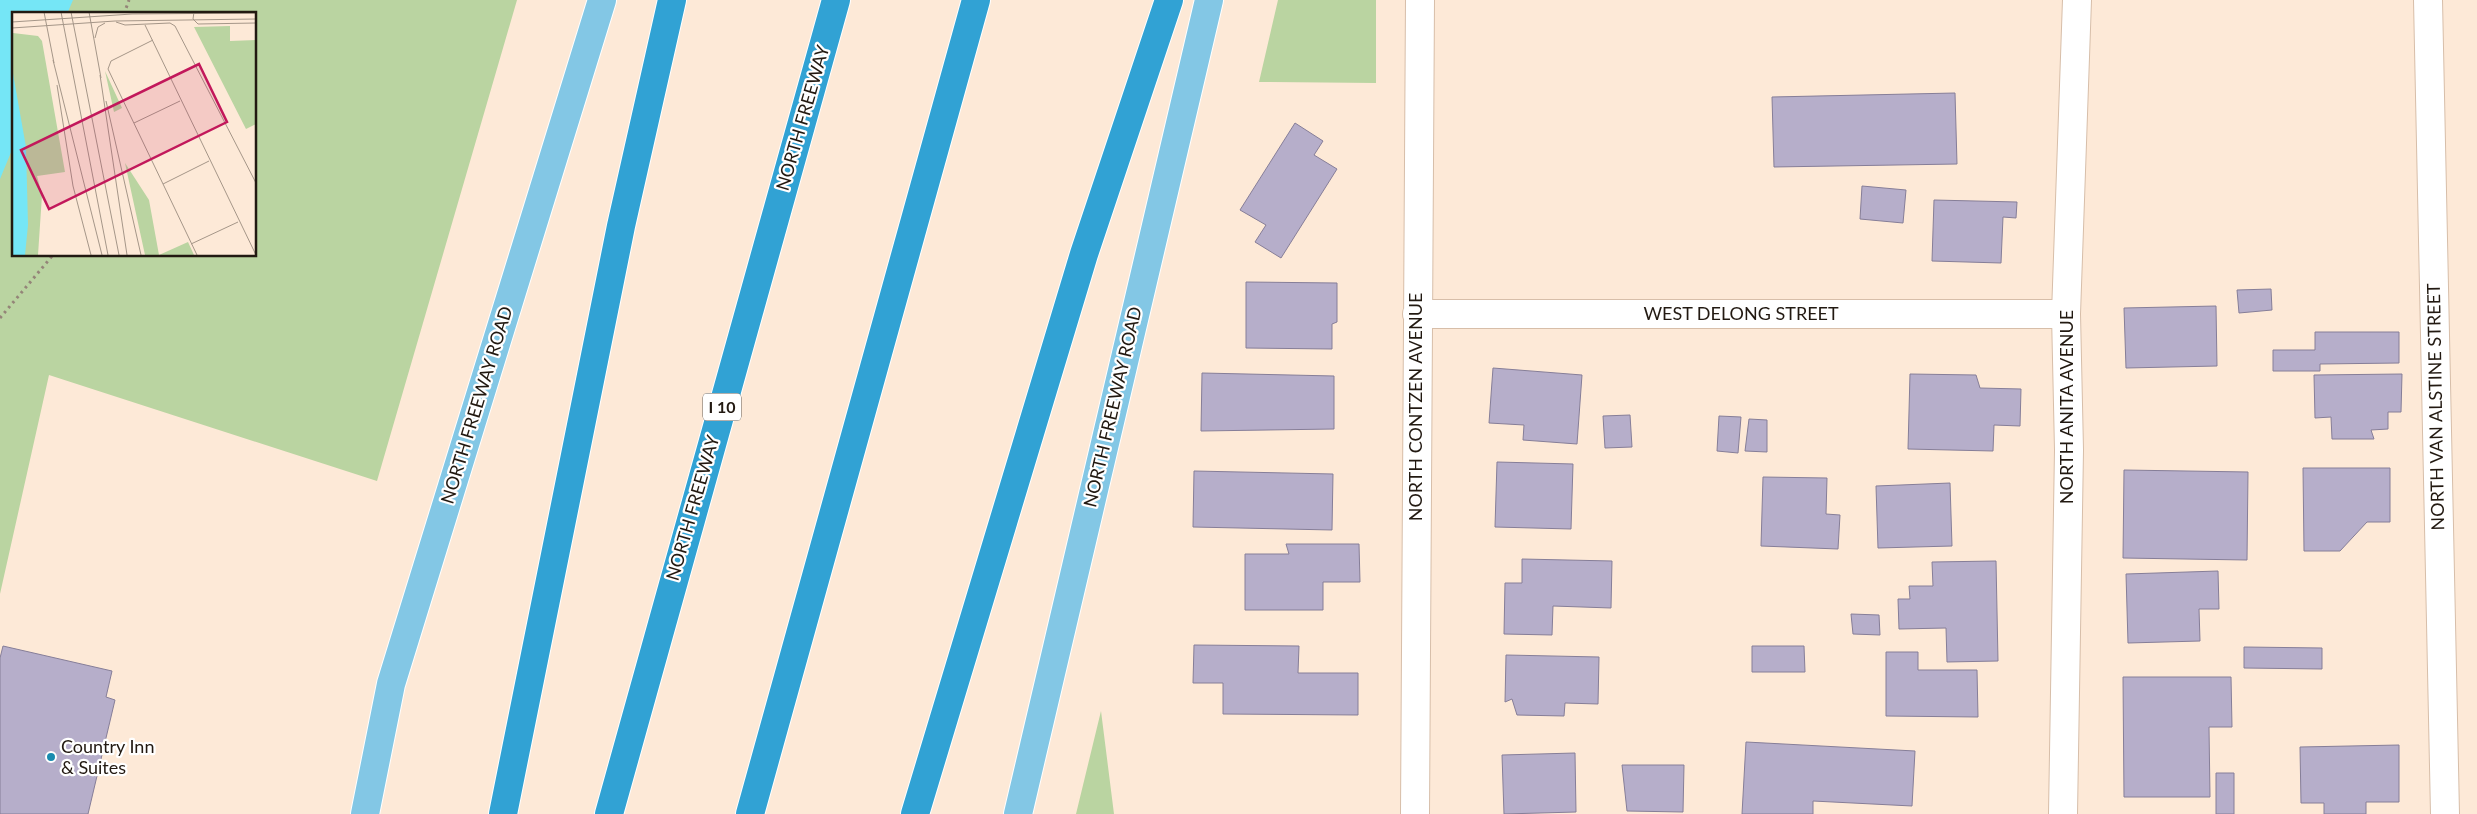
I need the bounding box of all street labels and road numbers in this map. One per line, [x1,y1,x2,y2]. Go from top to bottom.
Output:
street label: NORTH FREEWAY [771,42,834,193]
street label: NORTH VAN ALSTINE STREET [2422,283,2448,531]
street label: NORTH CONTZEN AVENUE [1404,293,1426,521]
street label: WEST DELONG STREET [1643,302,1839,324]
street label: NORTH FREEWAY ROAD [436,303,517,506]
street label: NORTH FREEWAY ROAD [1078,304,1146,509]
street label: NORTH ANITA AVENUE [2055,310,2077,504]
road number: I 10 [703,394,741,421]
street label: NORTH FREEWAY [661,432,724,583]

